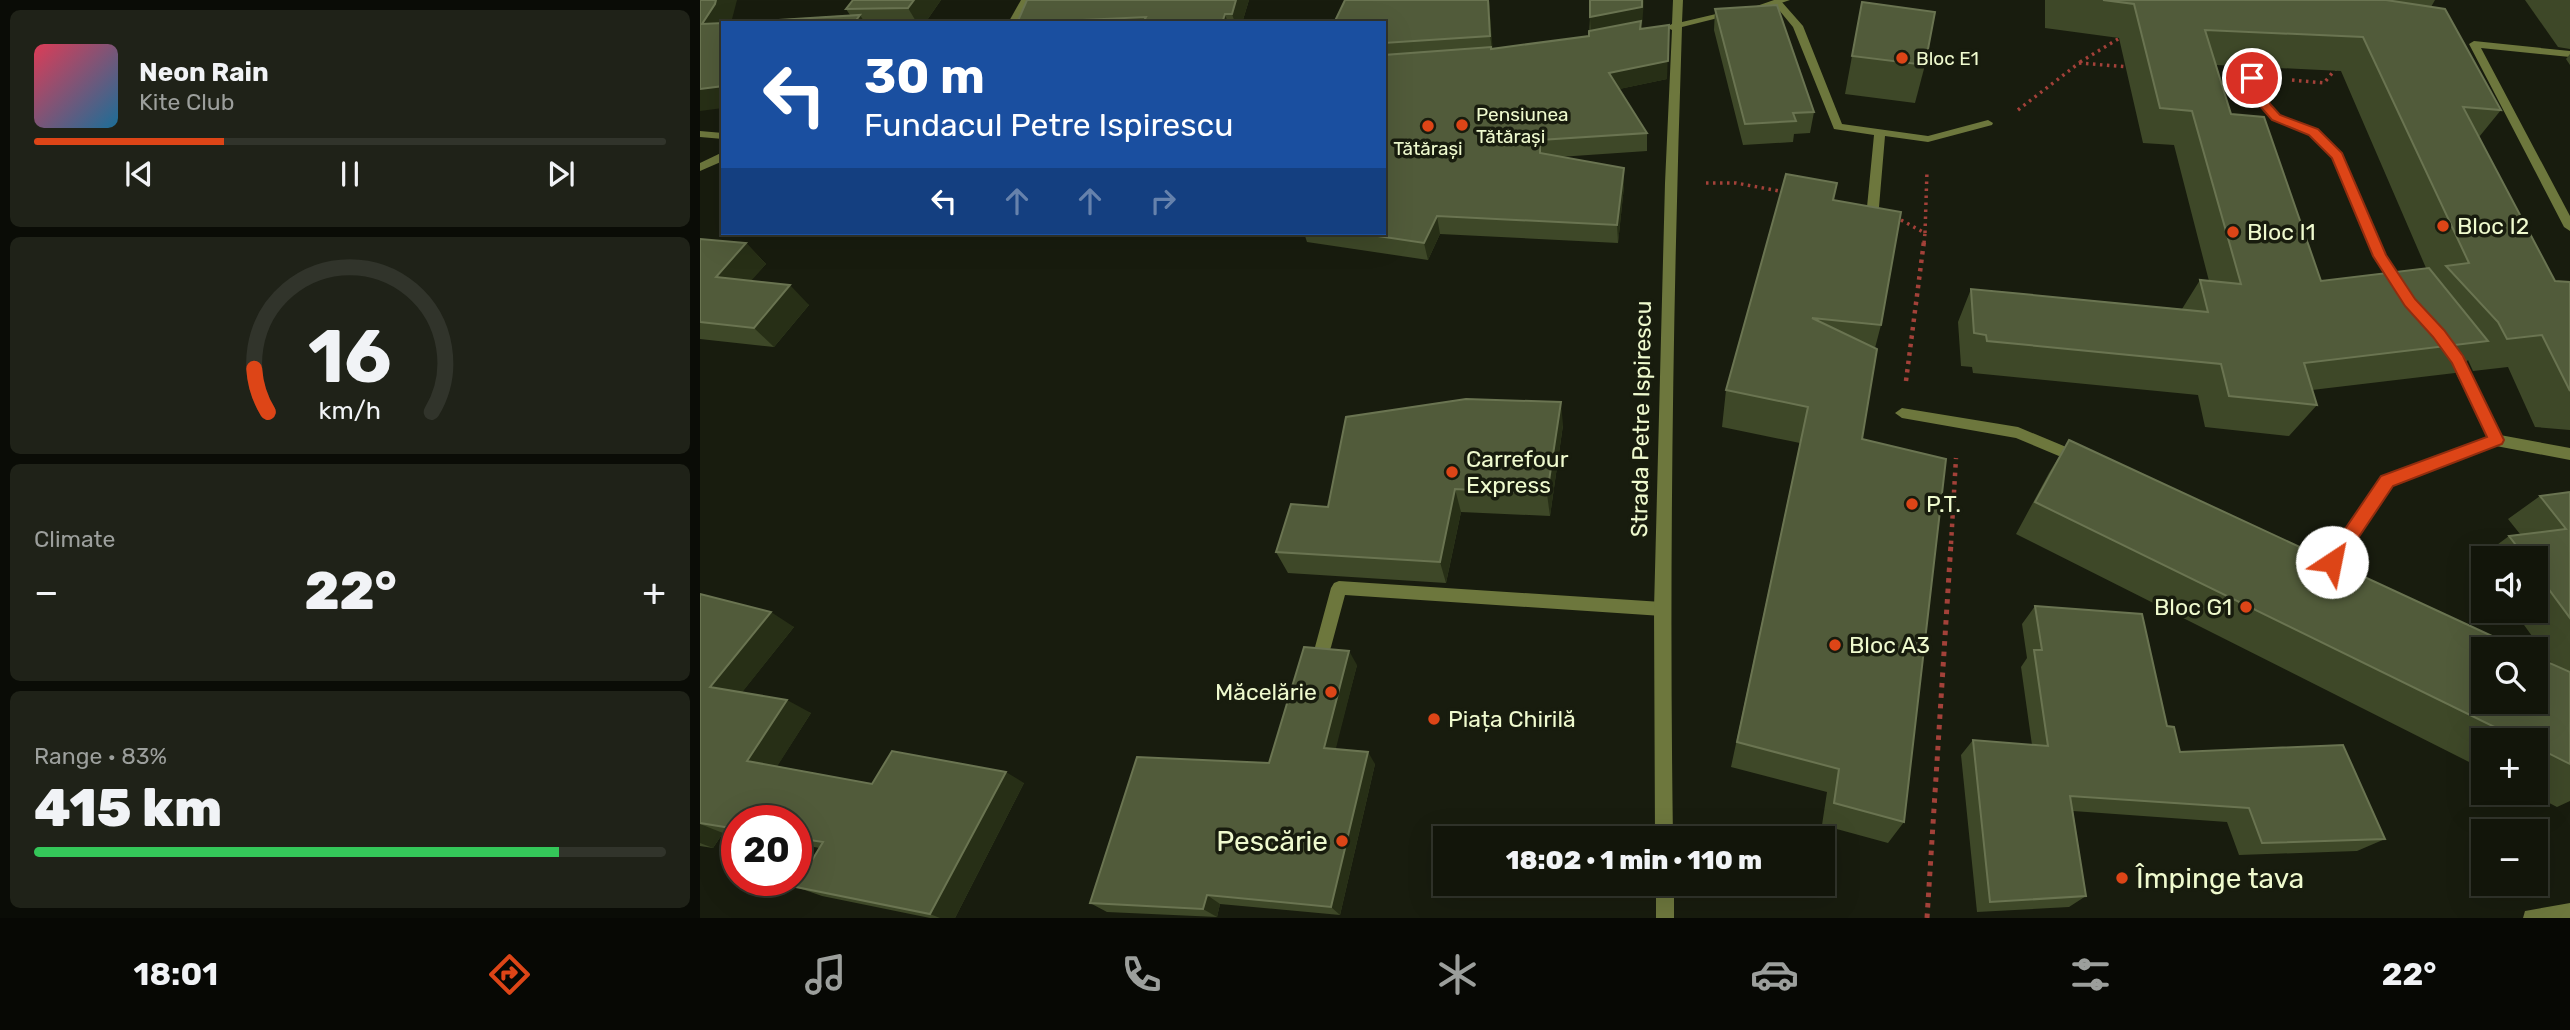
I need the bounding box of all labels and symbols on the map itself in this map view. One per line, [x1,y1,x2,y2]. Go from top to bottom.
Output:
place label: Bloc E1 [1916,47,1979,70]
pin [2222,48,2282,108]
marker: Bloc E1 [1894,50,1910,66]
place label: Pensiunea Tătărași [1476,103,1569,148]
marker: Pensiunea Tătărași [1454,117,1470,133]
marker: Tătărași [1420,118,1436,134]
place label: Tătărași [1393,137,1463,160]
place label: Bloc I2 [2457,212,2529,240]
place label: Bloc I1 [2247,218,2316,246]
marker: Bloc I2 [2435,218,2451,234]
marker: Bloc I1 [2225,224,2241,240]
street label: Strada Petre Ispirescu [1625,300,1657,538]
place label: Carrefour Express [1466,445,1569,499]
marker: Carrefour Express [1444,464,1460,480]
place label: P.T. [1926,490,1961,518]
marker: P.T. [1904,496,1920,512]
position arrow [2295,525,2369,599]
place label: Bloc G1 [2154,593,2232,621]
marker: Bloc G1 [2238,599,2254,615]
place label: Bloc A3 [1849,631,1930,659]
marker: Bloc A3 [1827,637,1843,653]
place label: Măcelărie [1215,678,1317,706]
marker: Măcelărie [1323,684,1339,700]
place label: Piața Chirilă [1448,705,1576,733]
marker: Piața Chirilă [1426,711,1442,727]
speed limit sign: 20 [721,805,812,896]
place label: Pescărie [1216,825,1328,858]
marker: Pescărie [1334,833,1350,849]
place label: Împinge tava [2135,862,2304,895]
marker: Împinge tava [2114,870,2130,886]

